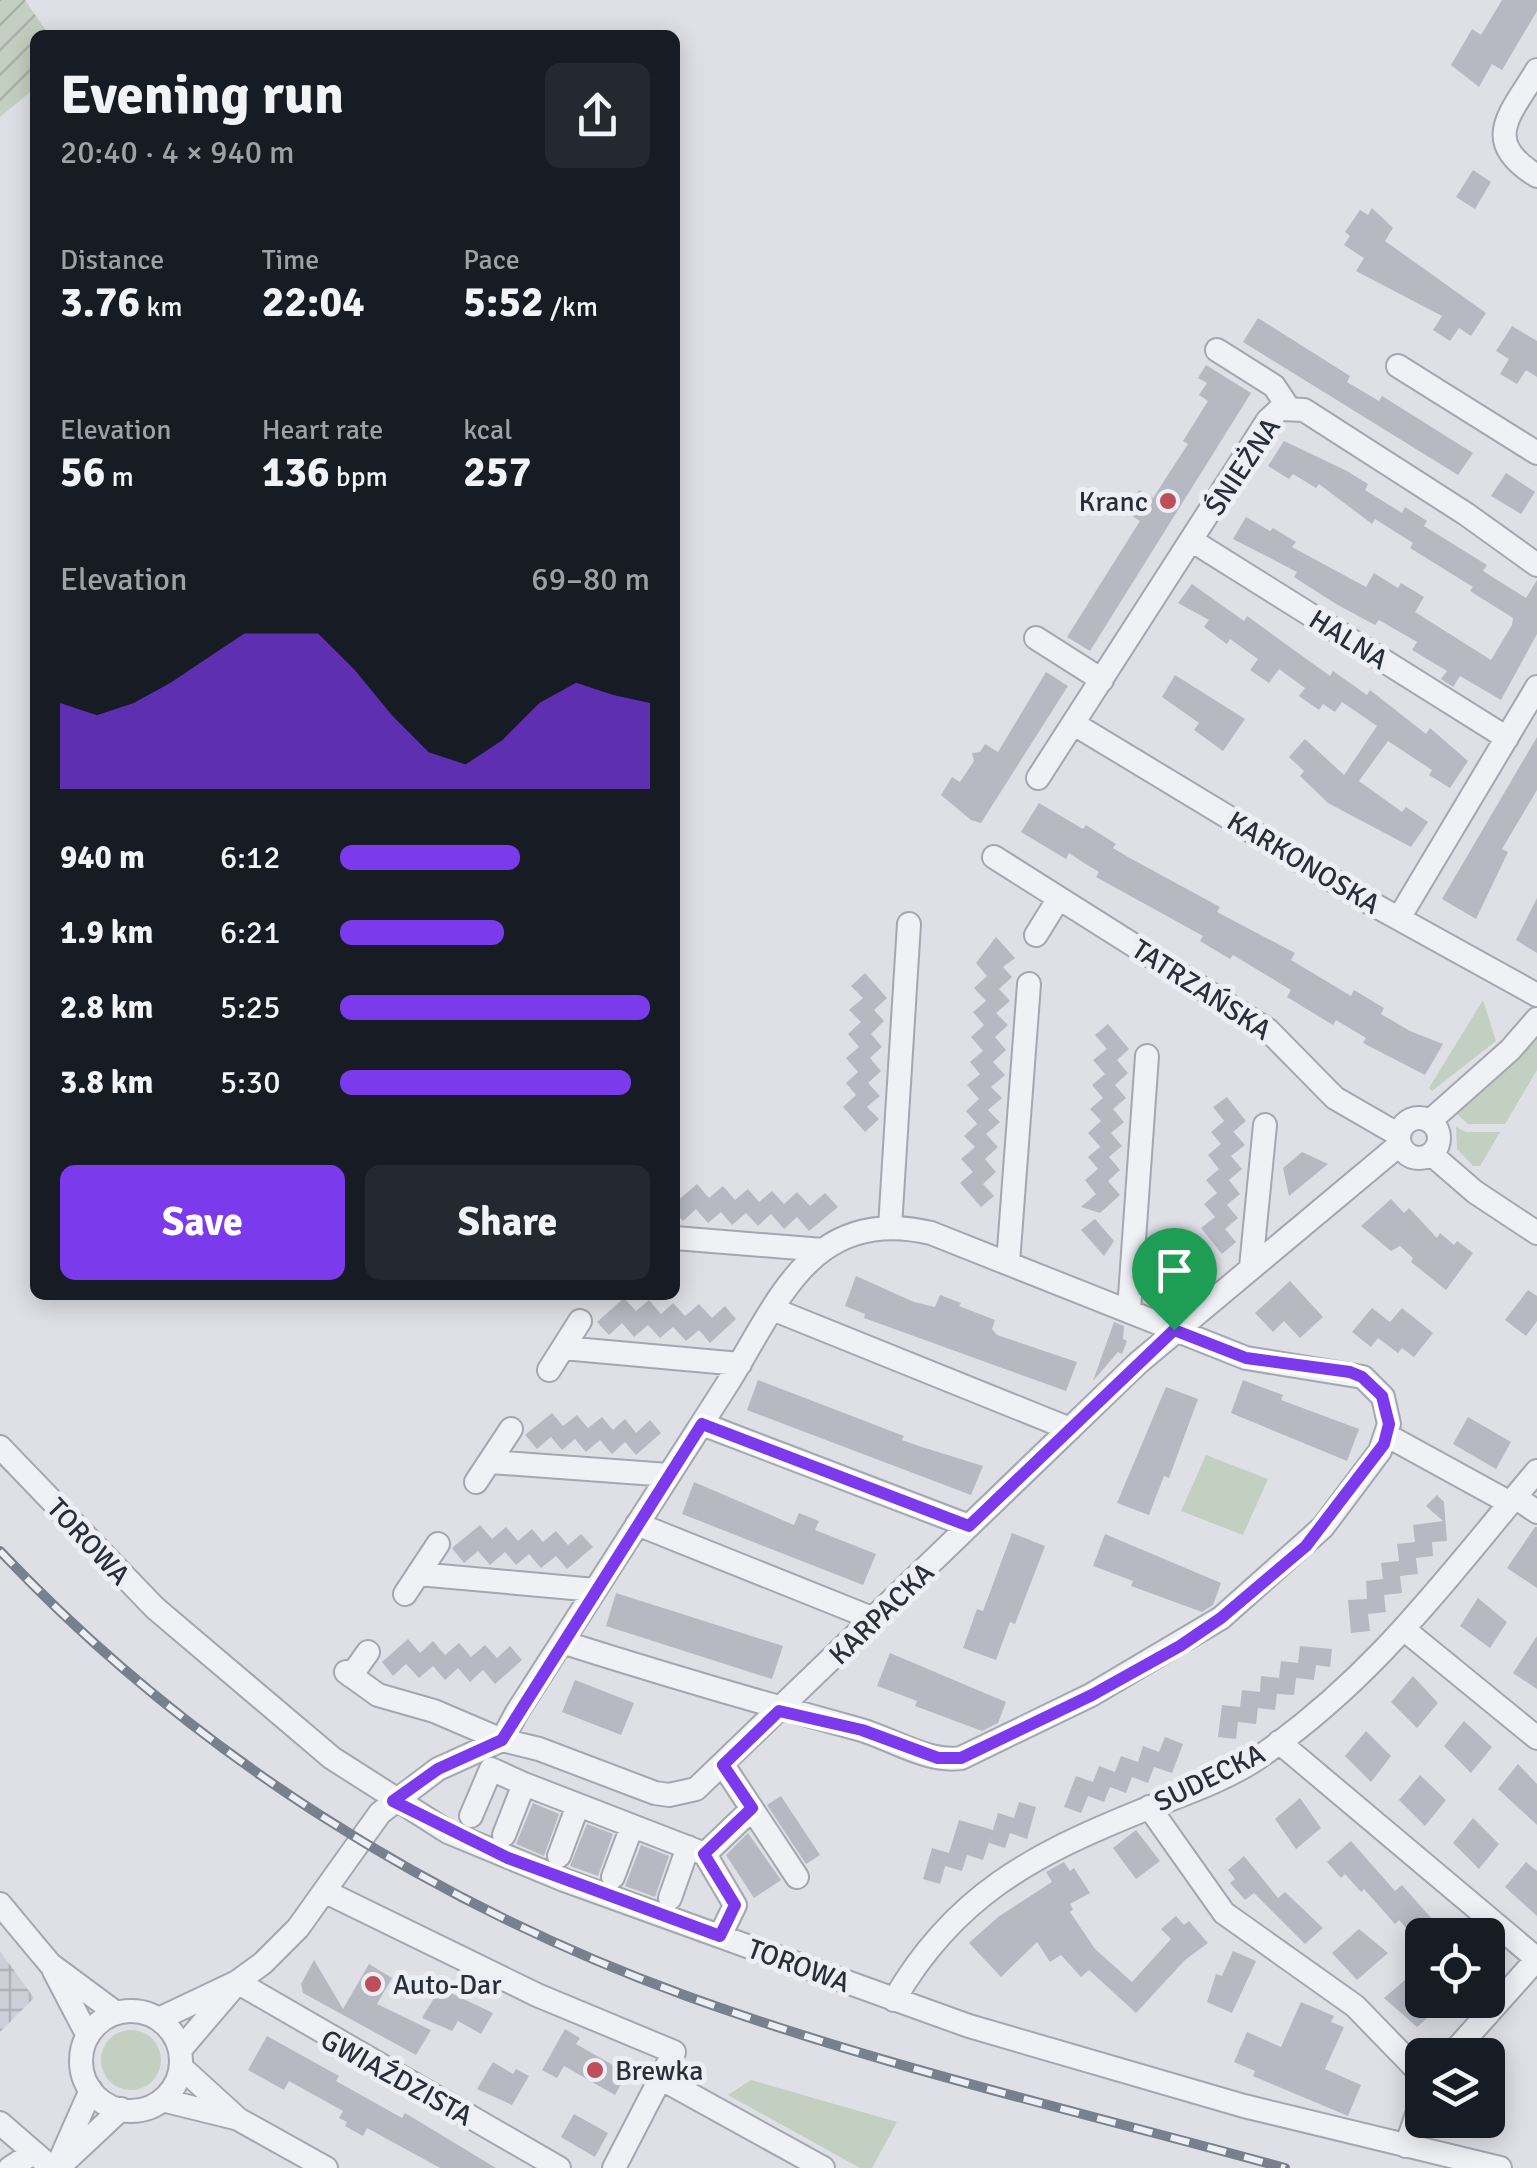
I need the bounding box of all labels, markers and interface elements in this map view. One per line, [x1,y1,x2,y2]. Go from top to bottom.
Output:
text: Evening run [60,61,344,129]
button: share [545,63,650,168]
text: 20:40 · 4 × 940 m [60,133,295,172]
text: Distance [60,243,164,277]
text: Time [262,243,319,277]
text: Pace [463,243,520,277]
text: 3.76 [60,277,140,328]
text: 22:04 [262,277,365,328]
text: 5:52 [463,277,544,328]
text: km [140,290,183,324]
text: /km [544,290,598,324]
street label: ŚNIEŻNA [1198,411,1288,522]
text: Elevation [60,413,172,447]
text: Heart rate [262,413,383,447]
text: kcal [463,413,512,447]
text: 56 [60,447,105,498]
text: 136 [262,447,330,498]
text: 257 [463,447,531,498]
text: m [105,460,134,494]
text: bpm [330,460,388,494]
place label: Kranc [1079,485,1148,519]
marker: Kranc [1157,490,1179,512]
text: Elevation [60,560,187,599]
text: 69–80 m [531,560,650,599]
street label: HALNA [1303,603,1394,677]
street label: KARKONOSKA [1221,804,1386,922]
text: 940 m [60,838,145,877]
text: 6:12 [220,838,280,877]
text: 1.9 km [60,913,153,952]
text: 6:21 [220,913,280,952]
street label: TATRZAŃSKA [1125,932,1278,1047]
text: 2.8 km [60,988,153,1027]
text: 5:25 [220,988,280,1027]
text: 3.8 km [60,1063,153,1102]
text: 5:30 [220,1063,280,1102]
button: Save [60,1165,345,1280]
button: Share [365,1165,650,1280]
pin [1132,1228,1217,1331]
icon: arrive [1147,1243,1202,1298]
street label: TOROWA [40,1491,137,1592]
street label: KARPACKA [822,1556,941,1672]
street label: SUDECKA [1149,1737,1270,1819]
map controls [1405,1918,1505,2138]
button: locate [1405,1918,1505,2018]
street label: TOROWA [743,1932,854,2000]
place label: Auto-Dar [393,1968,502,2002]
marker: Auto-Dar [362,1973,384,1995]
street label: GWIAŹDZISTA [315,2022,478,2134]
button: layers [1405,2038,1505,2138]
place label: Brewka [615,2054,703,2088]
marker: Brewka [584,2059,606,2081]

